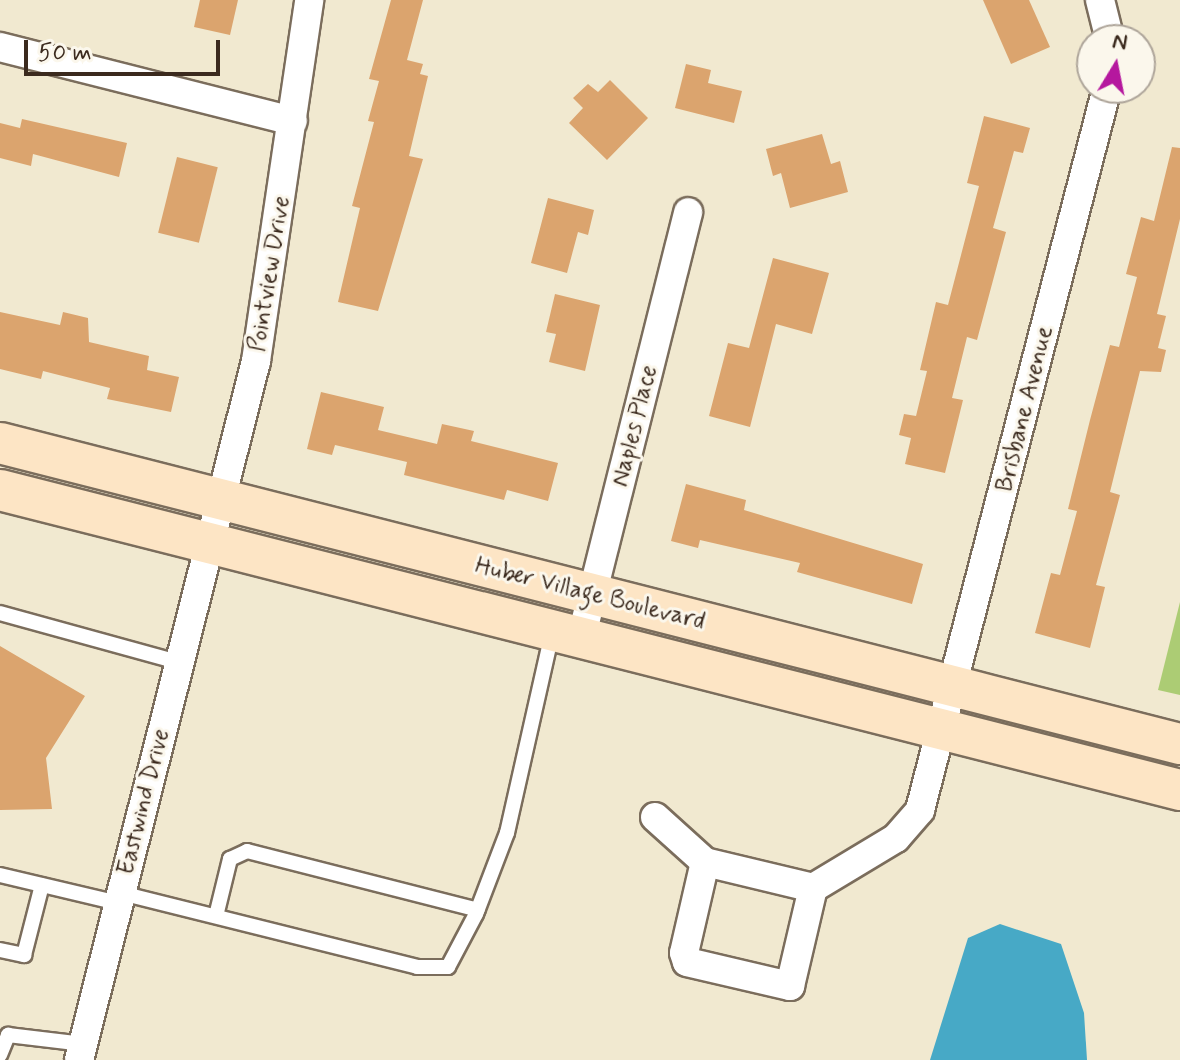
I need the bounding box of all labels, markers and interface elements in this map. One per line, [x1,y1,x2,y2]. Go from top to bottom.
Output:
scale bar [28,24,224,74]
north arrow [1076,24,1156,104]
text: N [1110,27,1129,57]
text: 50 m [38,38,92,69]
street label: Pointview Drive [244,195,296,353]
street label: Brisbane Avenue [990,323,1060,495]
street label: Naples Place [606,362,664,490]
street label: Huber Village Boulevard [473,552,707,636]
street label: Eastwind Drive [112,726,176,878]

